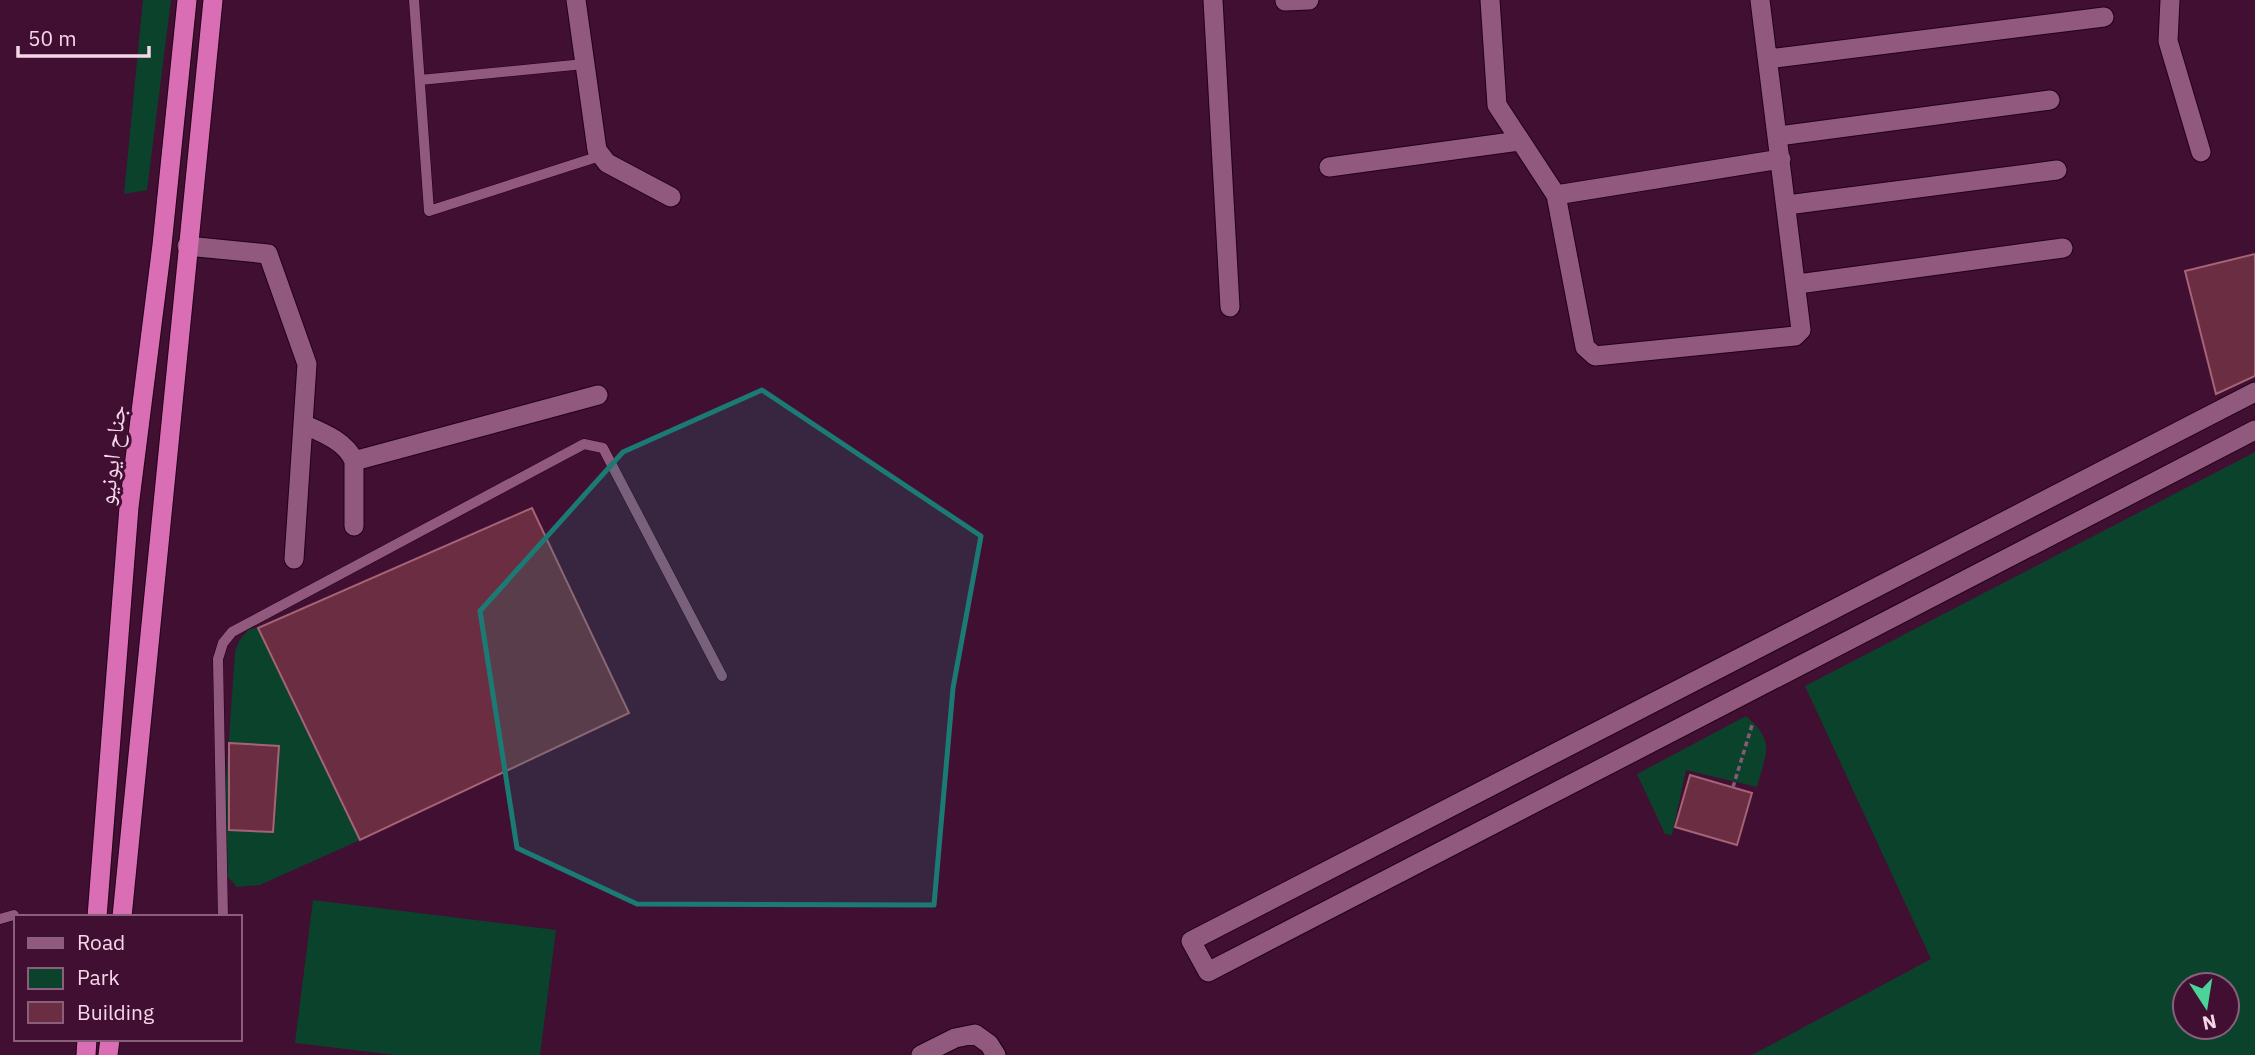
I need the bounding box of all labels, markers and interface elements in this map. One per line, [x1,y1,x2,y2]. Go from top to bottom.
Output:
scale bar [18,14,149,58]
text: 50 m [28,24,77,52]
street label: جناح ایونیو [89,403,133,507]
legend [14,915,242,1041]
text: Road [77,928,125,956]
text: Park [77,963,120,991]
north arrow [2171,971,2241,1041]
text: Building [77,998,154,1026]
text: N [2200,1009,2219,1036]

